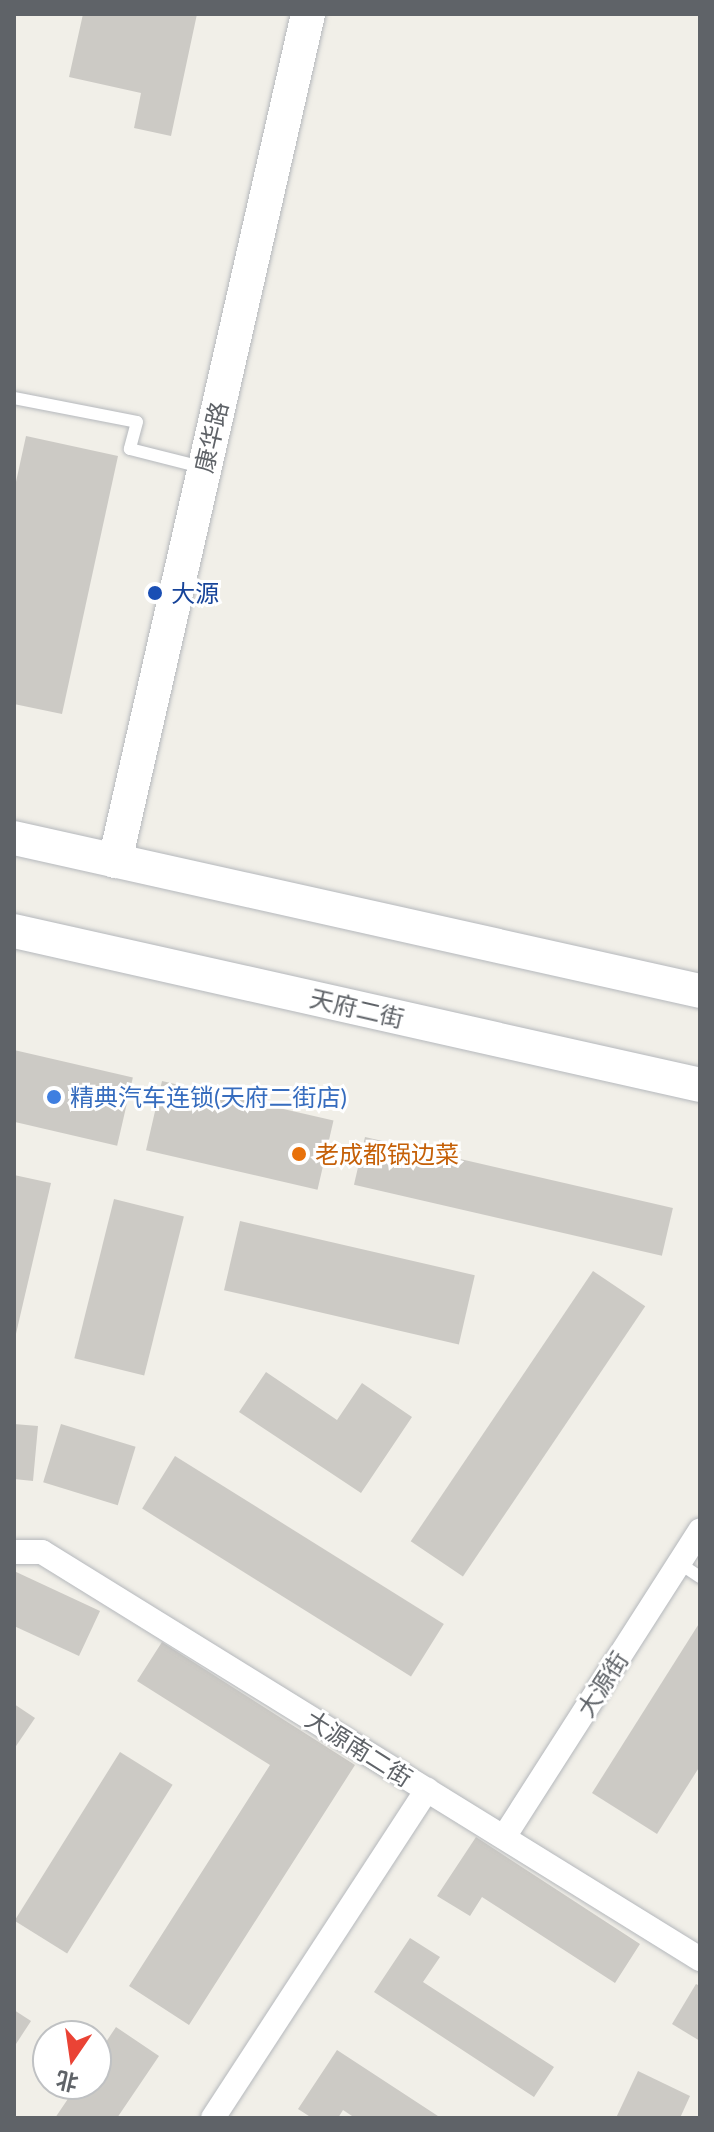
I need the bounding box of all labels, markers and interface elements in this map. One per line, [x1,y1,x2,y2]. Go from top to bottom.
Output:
street label: 康华路 [189,399,233,475]
place label: 大源 [171,579,219,607]
marker: 大源 [146,584,164,602]
street label: 天府二街 [307,983,407,1033]
place label: 精典汽车连锁(天府二街店) [70,1083,347,1111]
marker: 精典汽车连锁(天府二街店) [45,1088,63,1106]
place label: 老成都锅边菜 [315,1140,459,1168]
marker: 老成都锅边菜 [290,1145,308,1163]
street label: 大源街 [570,1646,634,1722]
street label: 大源南二街 [300,1704,418,1792]
north arrow [32,2020,112,2100]
text: 北 [53,2066,81,2098]

